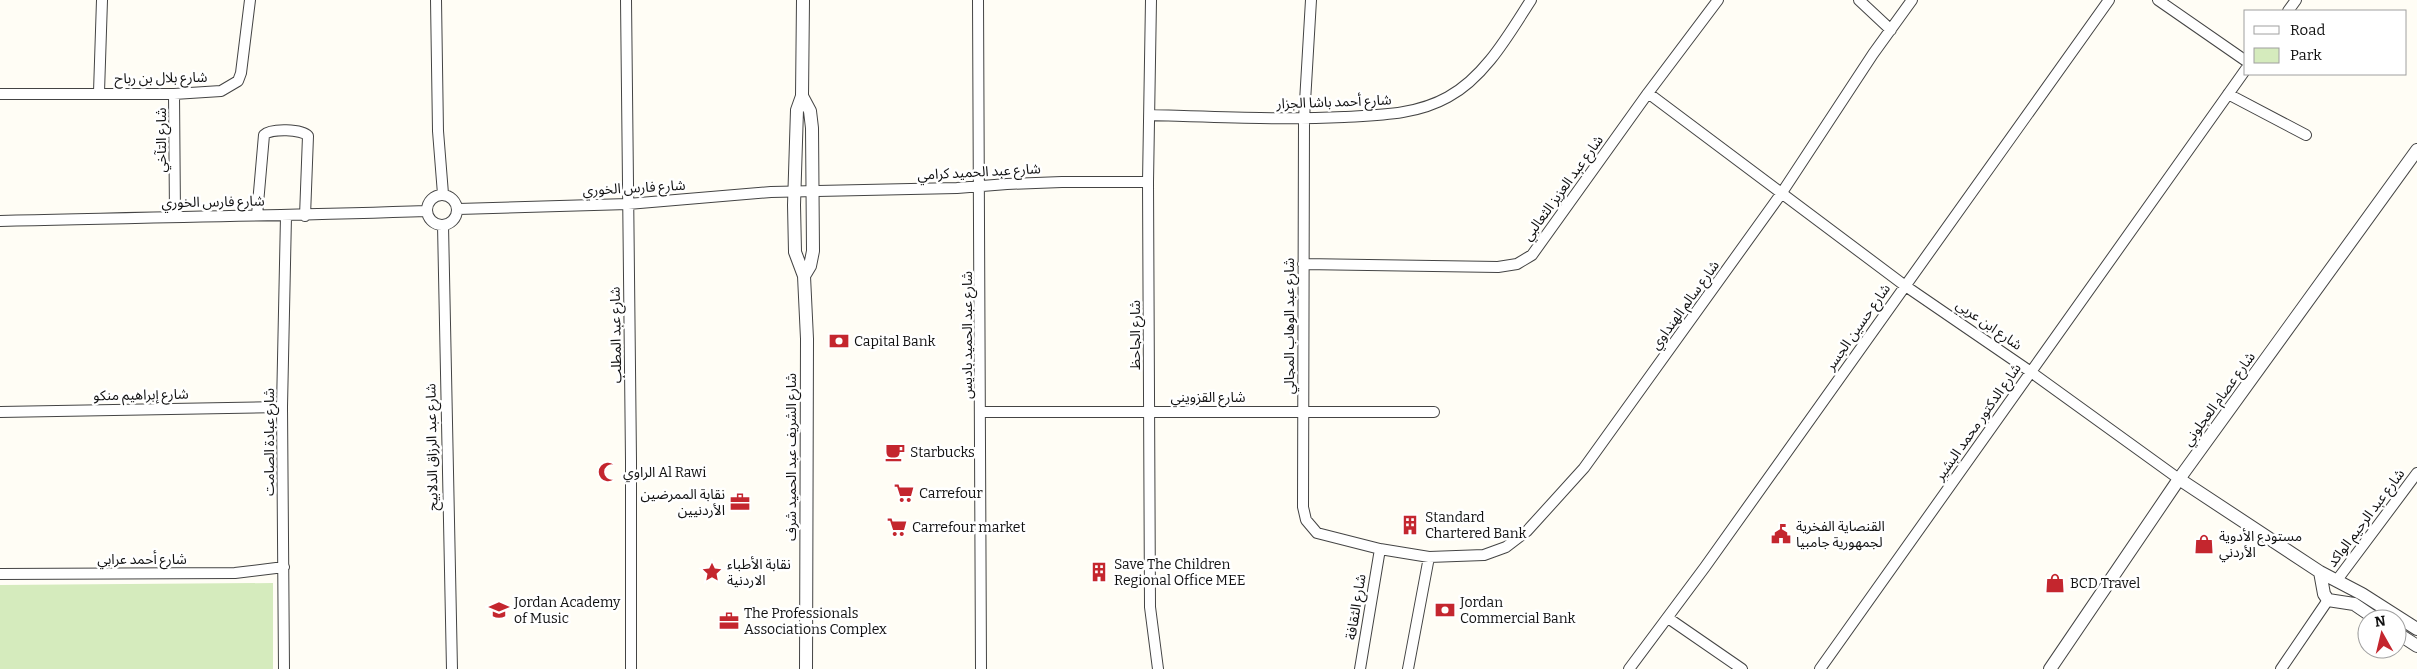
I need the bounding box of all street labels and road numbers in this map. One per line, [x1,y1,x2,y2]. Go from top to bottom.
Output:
street label: شارع بلال بن رباح [114,69,208,89]
street label: شارع أحمد باشا الجزار [1275,91,1392,115]
street label: شارع التآخي [153,108,172,172]
street label: شارع عبد العزيز الثعالبي [1519,132,1609,245]
street label: شارع عبد الحميد كرامي [917,160,1041,186]
street label: شارع فارس الخوري [582,177,686,201]
street label: شارع فارس الخوري [161,193,265,214]
street label: شارع سالم الهنداوي [1647,257,1725,354]
street label: شارع عبد الوهاب المجالي [1281,258,1300,394]
street label: شارع عبد الحميد باديس [959,271,978,399]
street label: شارع حسين الجسر [1821,280,1896,376]
street label: شارع عبد المطلب [607,286,627,383]
street label: شارع ابن عربي [1952,296,2025,356]
street label: شارع الجاحظ [1127,300,1146,370]
street label: شارع عصام العجلوني [2179,349,2261,451]
street label: شارع الدكتور محمد البشير [1931,360,2027,486]
street label: شارع الشريف عبد الحميد شرف [783,373,802,541]
street label: شارع عبد الرزاق الدلابيح [422,383,444,511]
street label: شارع إبراهيم منكو [93,386,189,406]
street label: شارع عبادة الصامت [261,388,280,496]
street label: شارع القزويني [1170,389,1246,408]
street label: شارع عبد الرحيم الواكد [2324,466,2410,572]
street label: شارع أحمد عرابي [97,550,187,570]
street label: شارع الثقافة [1342,573,1372,641]

